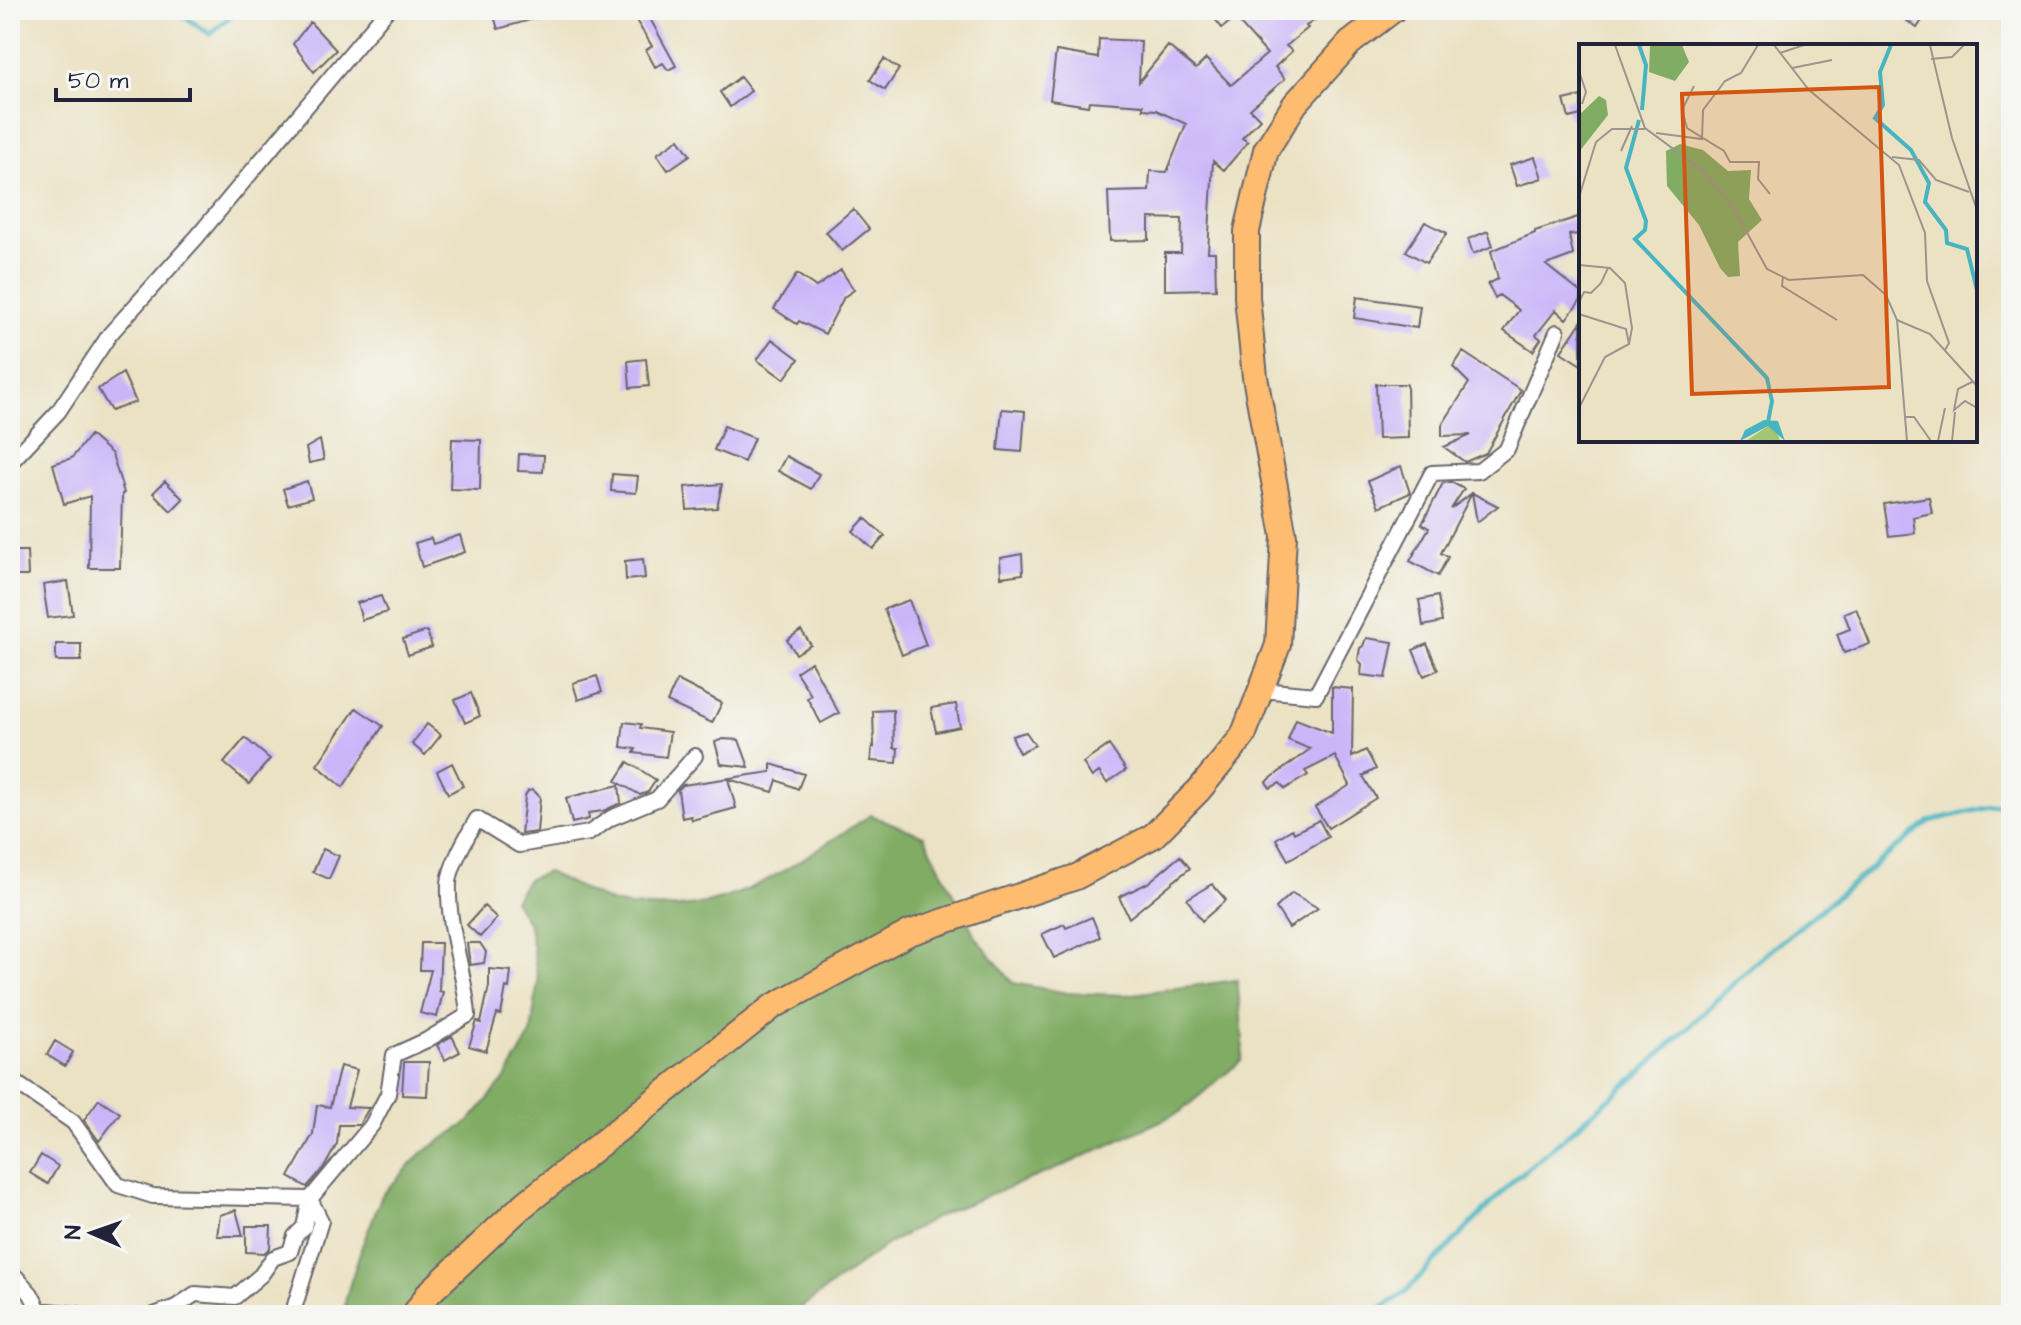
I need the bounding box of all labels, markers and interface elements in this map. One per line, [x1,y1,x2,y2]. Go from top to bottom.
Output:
inset map [1579,44,1977,442]
scale bar [56,52,190,102]
text: 50 m [68,64,129,98]
north arrow [52,1193,132,1273]
text: N [58,1225,89,1240]

